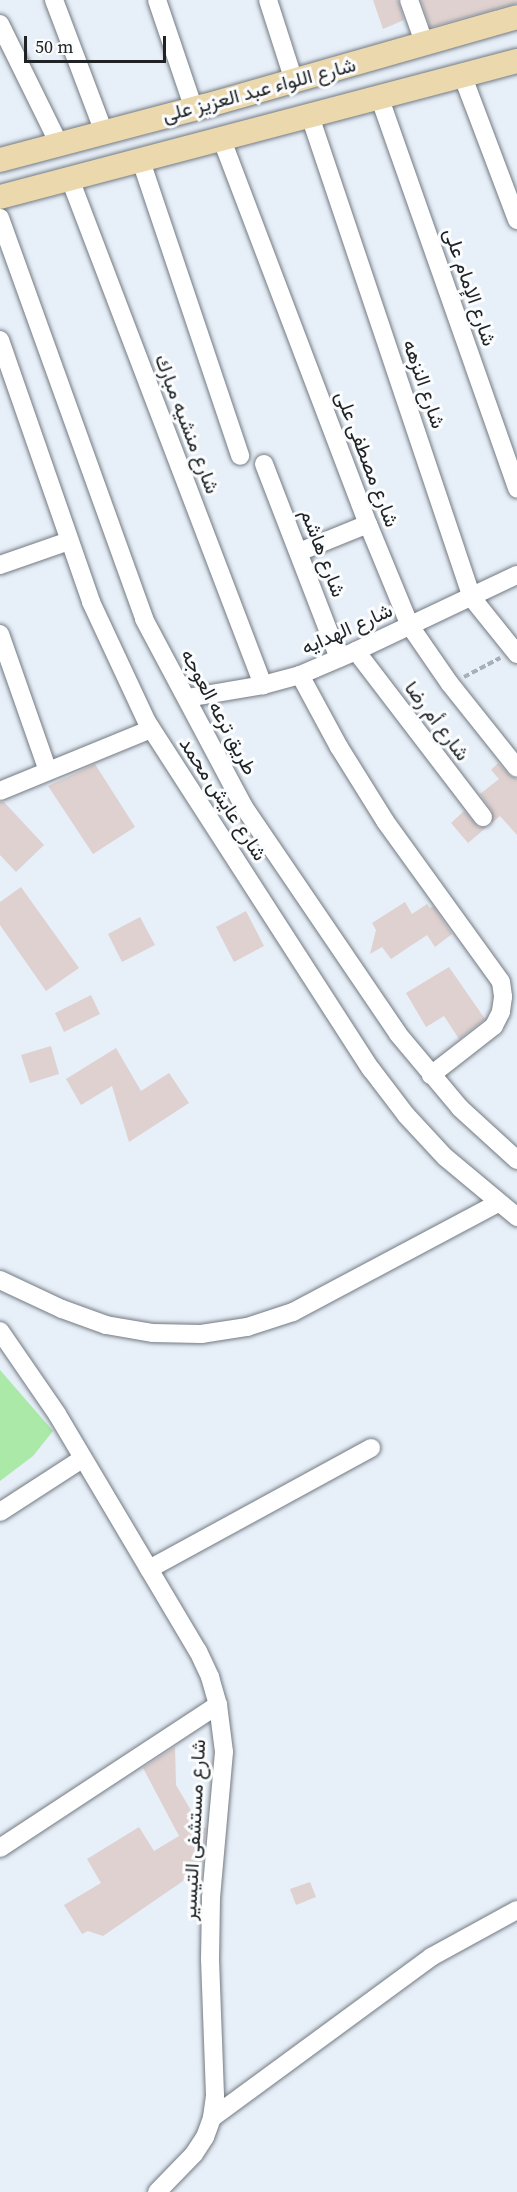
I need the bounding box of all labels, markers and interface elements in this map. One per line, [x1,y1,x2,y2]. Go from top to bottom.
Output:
scale bar [27,24,170,62]
text: 50 m [35,34,73,59]
street label: شارع اللواء عبد العزيز على [160,53,358,127]
street label: شارع الإمام على [439,225,501,349]
street label: شارع النزهه [398,336,450,432]
street label: شارع منشيه مبارك [149,351,225,497]
street label: شارع مصطفى على [330,388,404,530]
street label: شارع هاشم [295,506,351,600]
street label: شارع الهدايه [298,598,396,660]
street label: طريق ترعه العوجه [176,645,262,779]
street label: شارع أم رضا [399,677,475,765]
street label: شارع عايش محمد [174,733,272,865]
street label: شارع مستشفى التيسير [177,1739,211,1921]

